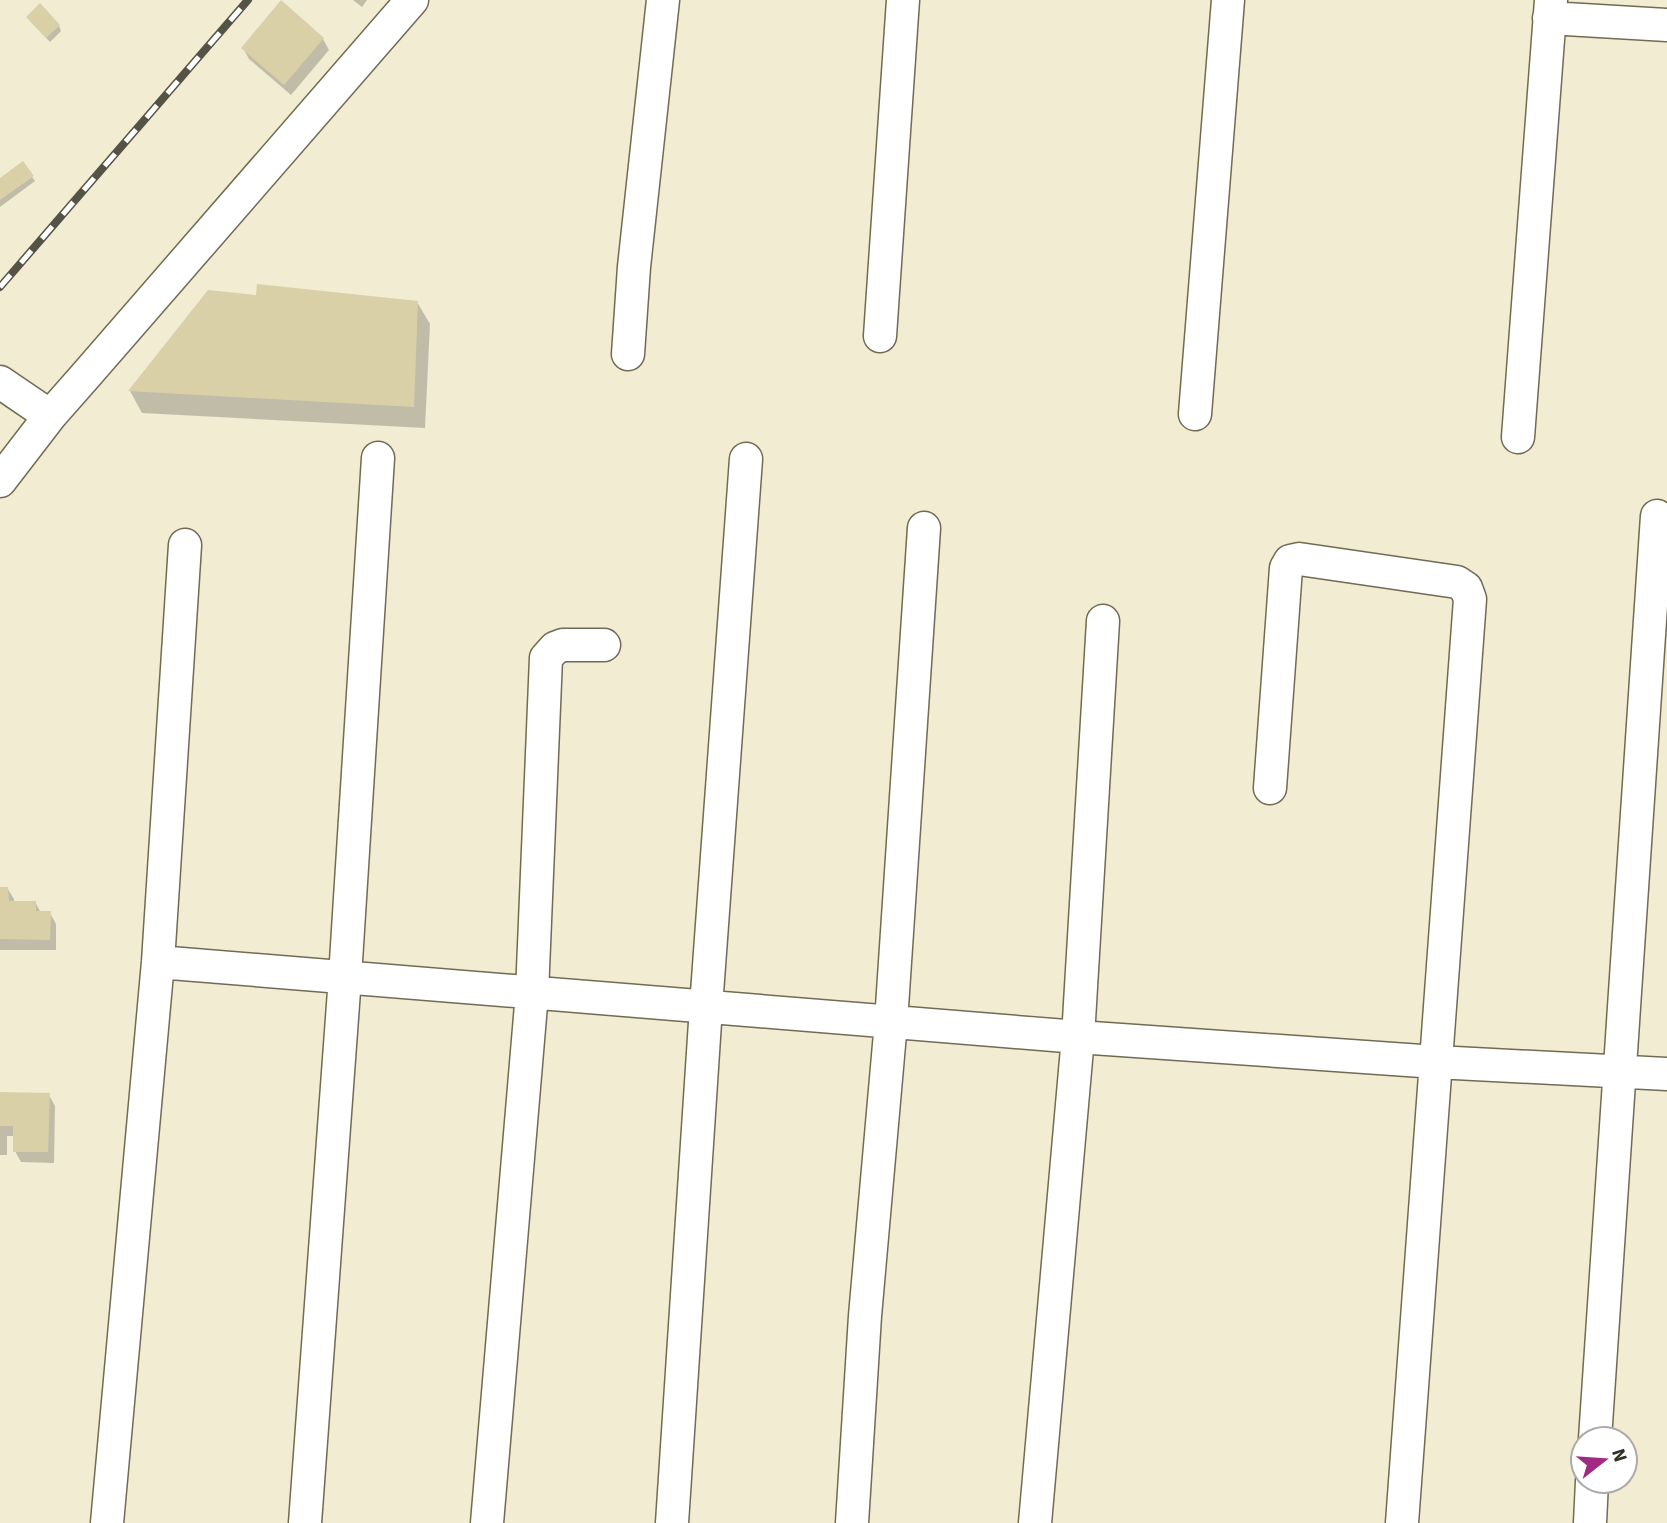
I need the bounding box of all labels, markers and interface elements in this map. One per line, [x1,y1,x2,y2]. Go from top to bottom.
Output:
north arrow [1569,1425,1639,1495]
text: N [1604,1445,1634,1465]

